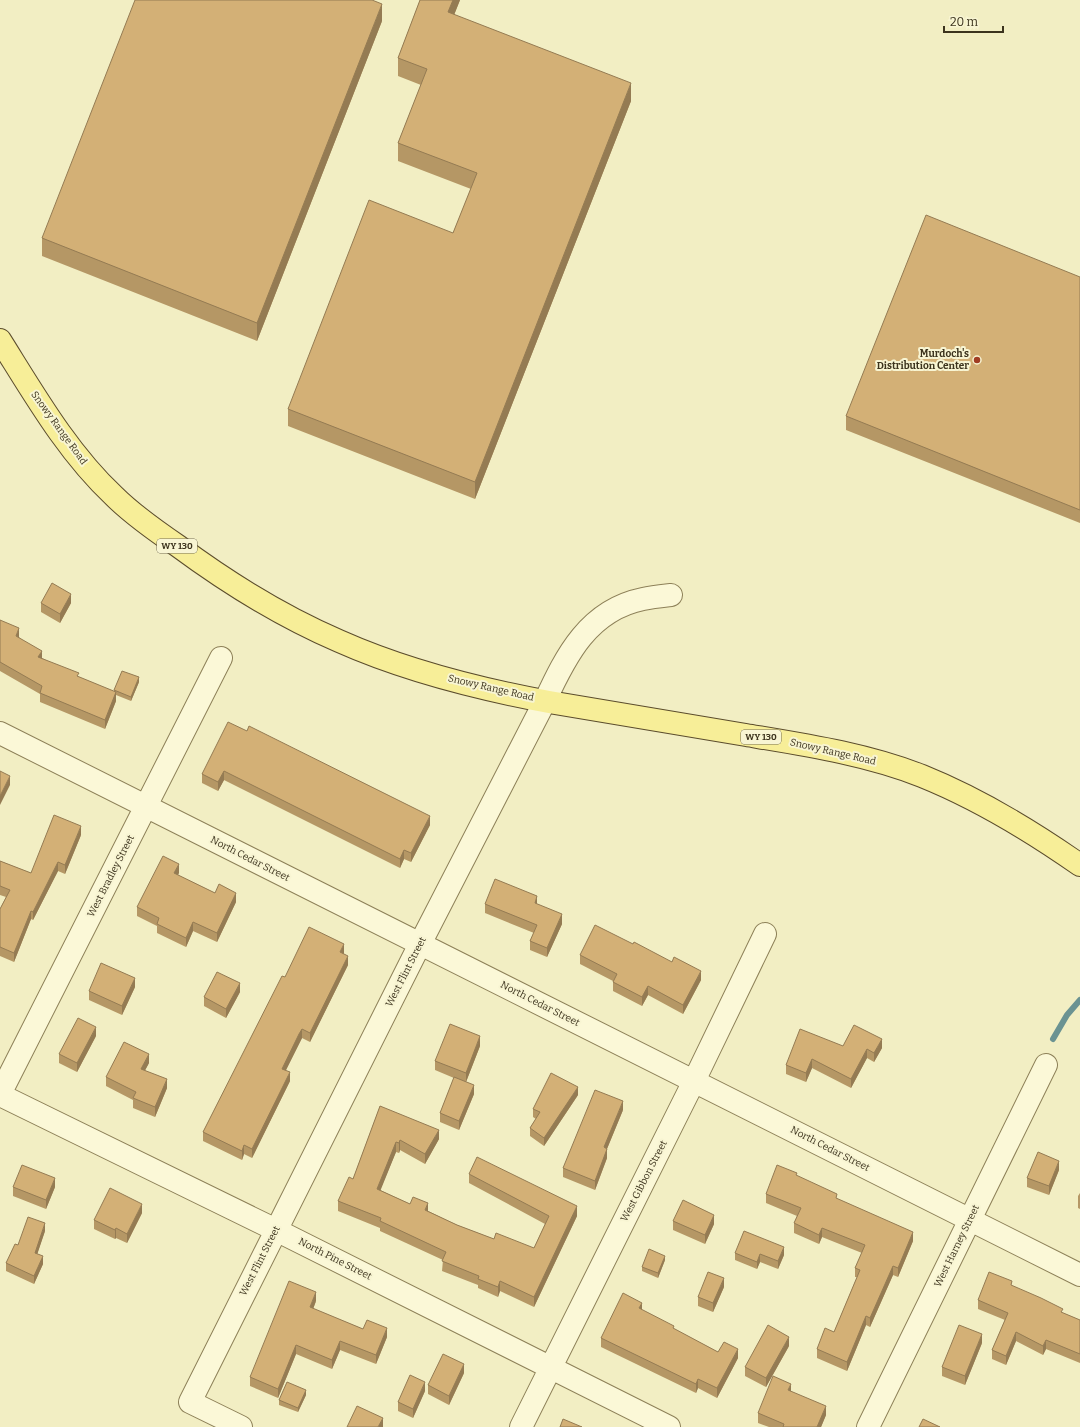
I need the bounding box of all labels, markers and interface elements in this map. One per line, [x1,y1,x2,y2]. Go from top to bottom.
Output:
scale bar [944,8,1003,34]
text: 20 m [950,15,979,29]
place label: Murdoch's Distribution Center [877,348,969,372]
marker: Murdoch's Distribution Center [972,355,982,365]
street label: Snowy Range Road [28,389,90,467]
road number: WY 130 [157,539,197,553]
street label: Snowy Range Road [447,672,535,704]
road number: WY 130 [741,730,781,744]
street label: Snowy Range Road [789,736,877,768]
street label: West Bradley Street [85,832,137,919]
street label: North Cedar Street [208,834,292,884]
street label: West Flint Street [383,935,429,1009]
street label: North Cedar Street [498,979,582,1029]
street label: North Cedar Street [788,1124,872,1174]
street label: West Gibbon Street [618,1138,670,1224]
street label: West Harney Street [932,1203,982,1289]
street label: West Flint Street [237,1224,283,1298]
street label: North Pine Street [296,1235,374,1283]

